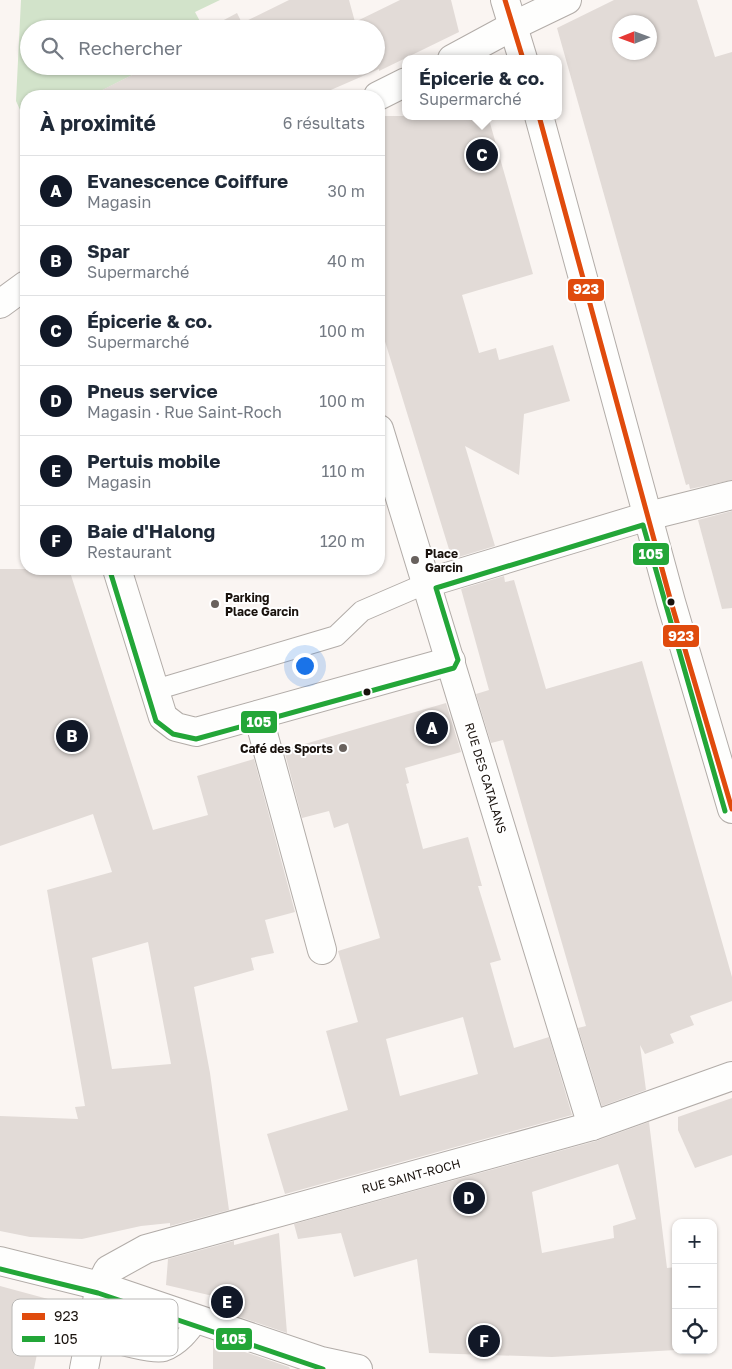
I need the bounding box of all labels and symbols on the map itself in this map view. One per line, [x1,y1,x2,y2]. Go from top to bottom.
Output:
north arrow [612,15,657,60]
pin: C [466,136,498,174]
line badge: 923 [567,278,605,302]
text: 923 [573,280,599,297]
line badge: 105 [632,542,670,566]
text: 105 [639,545,664,562]
place label: Place Garcin [425,546,463,575]
marker: Place Garcin [409,554,421,566]
place label: Parking Place Garcin [225,590,299,619]
unlabelled marker [666,597,676,607]
marker: Parking Place Garcin [209,598,221,610]
line badge: 923 [662,624,700,648]
text: 923 [668,627,694,644]
your location [292,653,318,679]
unlabelled marker [362,687,372,697]
pin: A [416,709,448,747]
line badge: 105 [240,710,278,734]
text: 105 [247,713,272,730]
pin: B [56,717,88,755]
street label: RUE DES CATALANS [462,721,510,836]
place label: Café des Sports [240,741,333,756]
marker: Café des Sports [337,742,349,754]
street label: RUE SAINT-ROCH [360,1156,462,1196]
pin: D [453,1179,485,1217]
pin: E [211,1283,243,1321]
legend [12,1299,178,1356]
text: 923 [54,1307,79,1324]
pin: F [468,1322,500,1360]
line badge: 105 [215,1327,253,1351]
text: 105 [54,1330,78,1347]
text: 105 [222,1330,247,1347]

